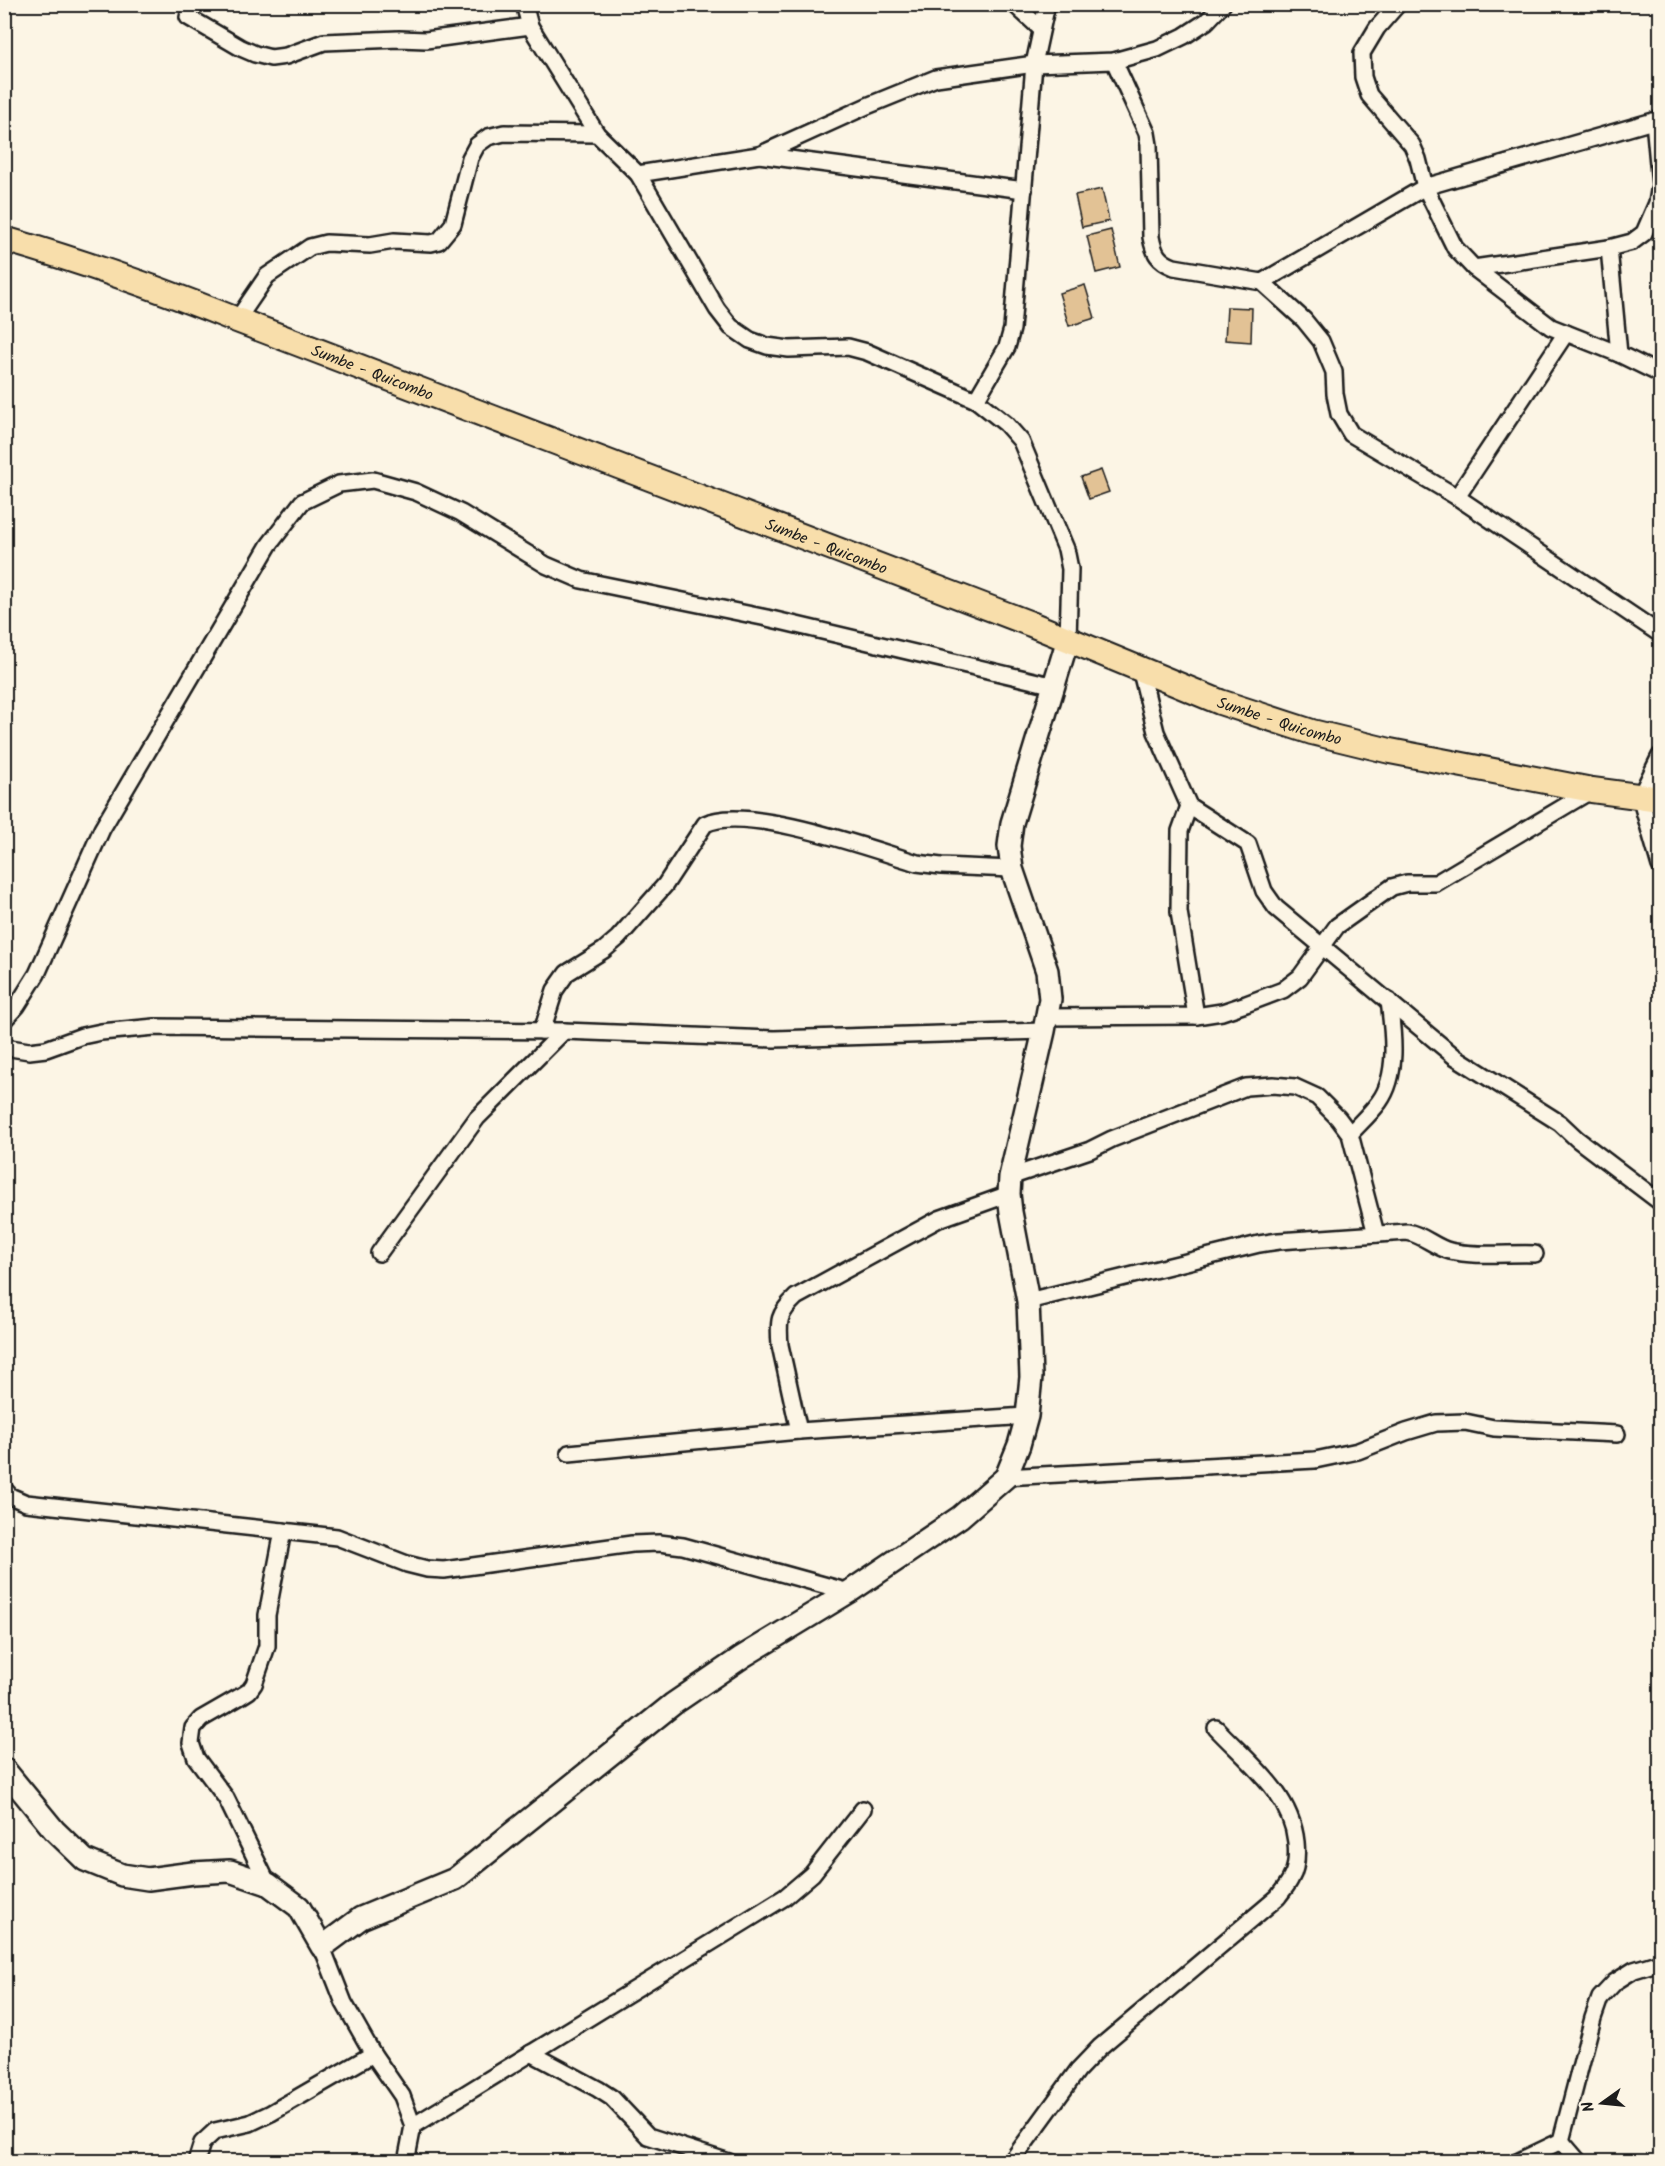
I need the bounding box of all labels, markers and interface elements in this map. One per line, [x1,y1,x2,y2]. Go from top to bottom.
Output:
street label: Sumbe - Quicombo [307,339,437,408]
street label: Sumbe - Quicombo [761,512,891,582]
street label: Sumbe - Quicombo [1214,691,1344,753]
north arrow [1572,2073,1632,2133]
text: N [1576,2098,1602,2115]

